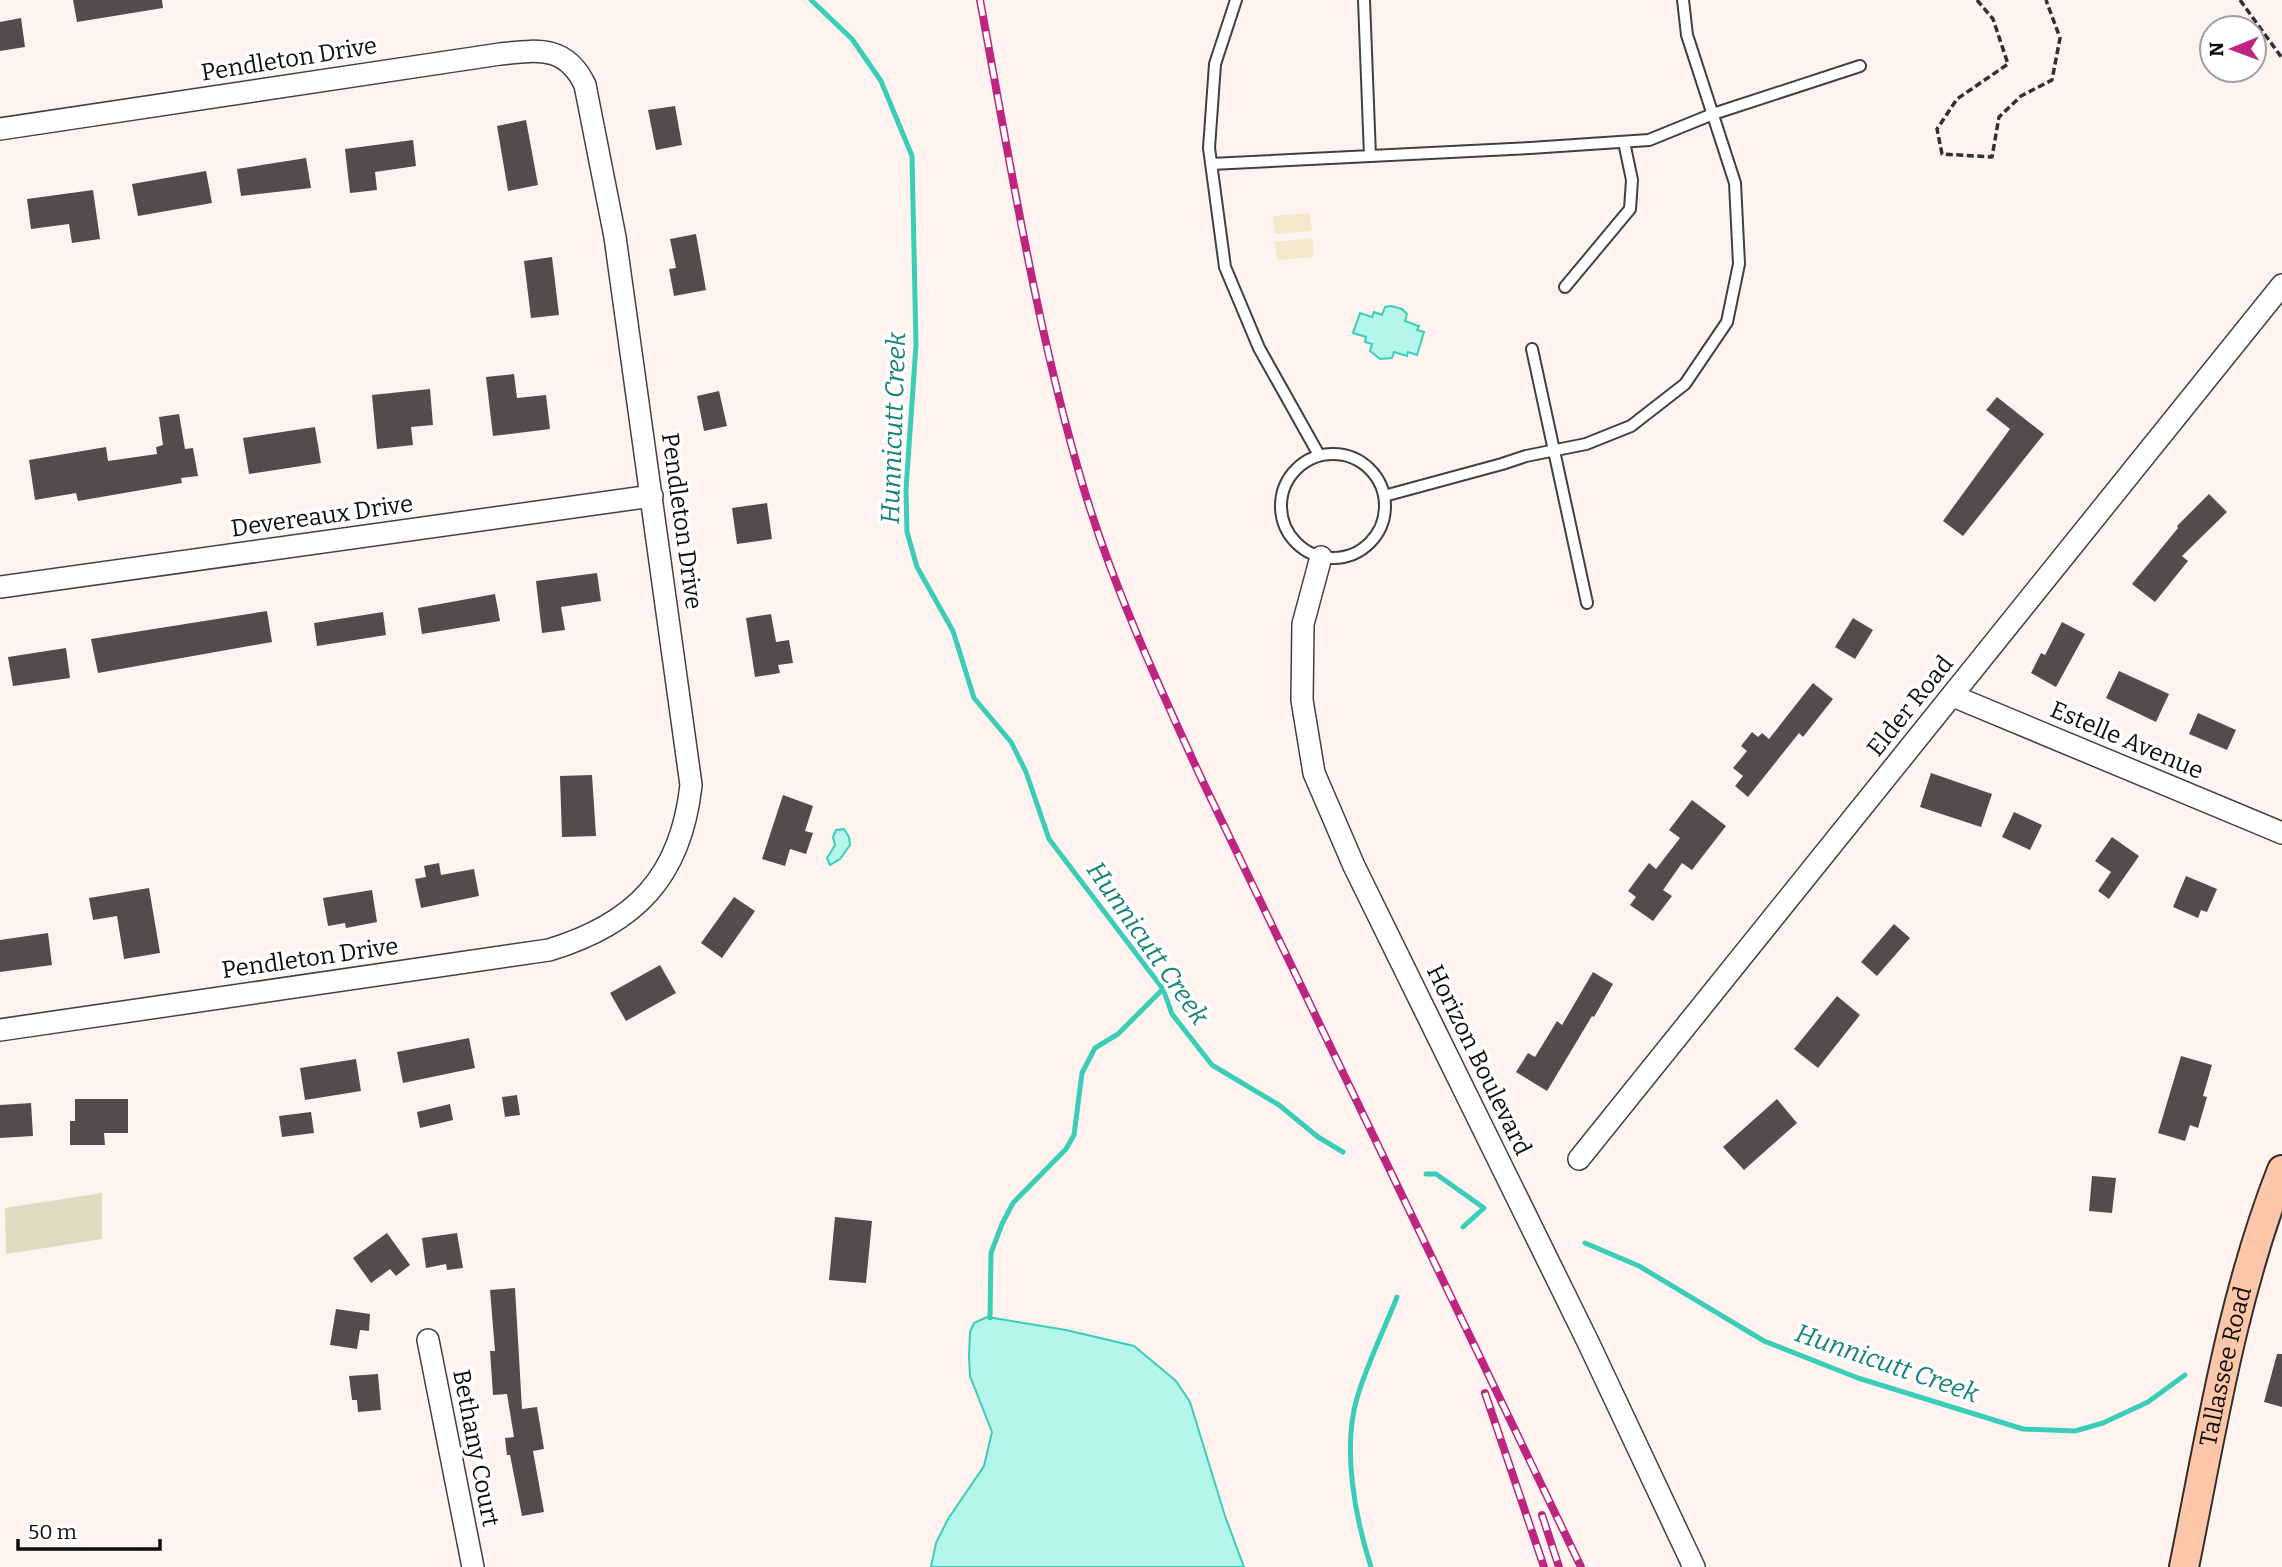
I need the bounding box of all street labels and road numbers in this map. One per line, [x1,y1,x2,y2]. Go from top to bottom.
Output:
street label: Pendleton Drive [199,31,379,87]
street label: Pendleton Drive [656,431,708,611]
street label: Devereaux Drive [229,489,415,543]
street label: Elder Road [1861,650,1959,762]
street label: Estelle Avenue [2046,695,2208,785]
street label: Pendleton Drive [220,932,400,984]
street label: Horizon Boulevard [1421,960,1537,1160]
street label: Tallassee Road [2194,1283,2257,1449]
street label: Bethany Court [447,1367,505,1529]

